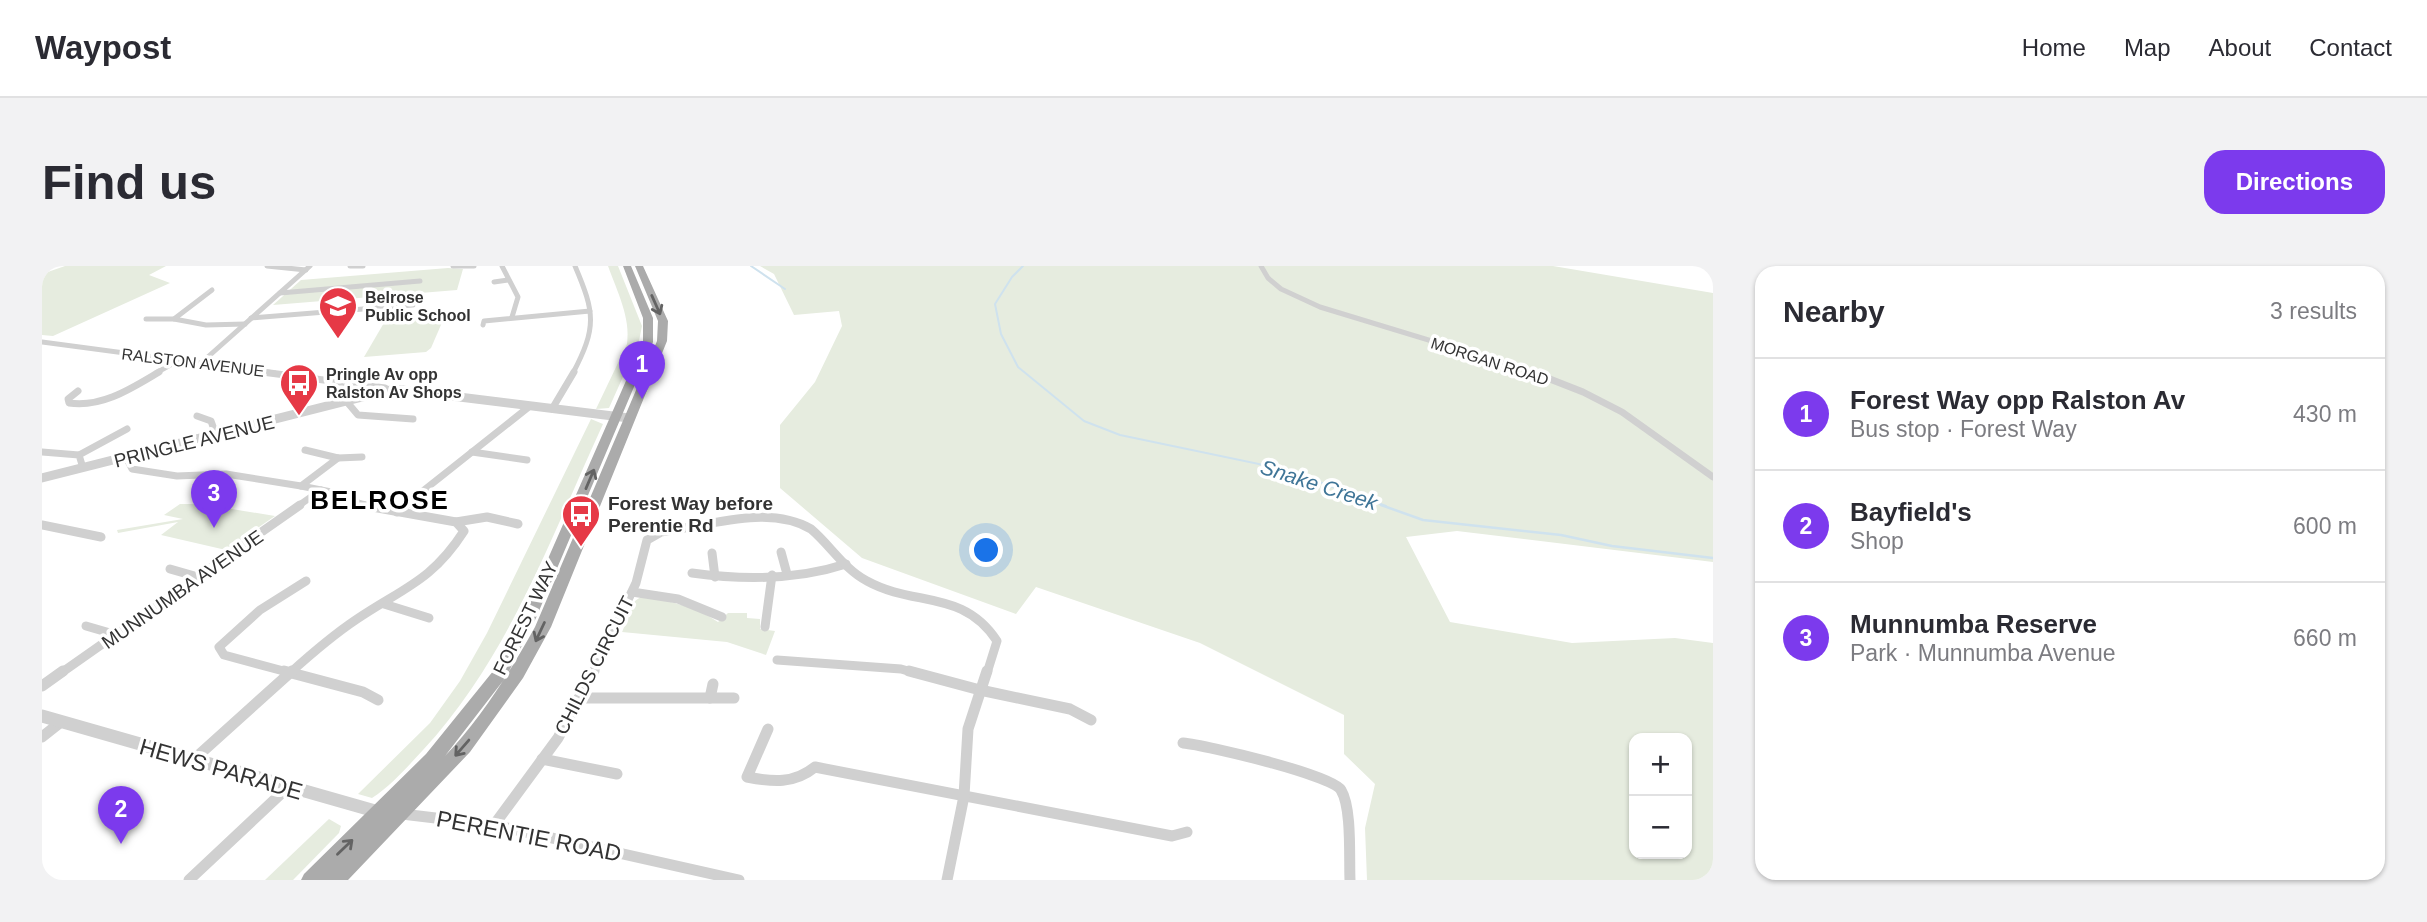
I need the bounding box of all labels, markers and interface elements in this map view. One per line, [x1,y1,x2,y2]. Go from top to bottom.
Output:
text: Waypost [35,29,171,66]
text: Home [2022,34,2086,61]
text: Map [2124,34,2171,61]
text: About [2209,34,2271,61]
text: Contact [2309,34,2392,61]
button: Directions [2204,150,2385,214]
text: Find us [42,155,216,209]
school or university icon: Belrose Public School [317,285,359,340]
place label: Belrose Public School [365,289,471,324]
one-way arrow [650,294,663,315]
text: Nearby [1783,295,1885,328]
text: 3 results [2270,298,2357,324]
street label: MORGAN ROAD [1429,334,1551,389]
pin: 1 [619,341,665,399]
street label: RALSTON AVENUE [121,345,265,380]
bus stop icon: Pringle Av opp Ralston Av Shops [278,362,320,417]
place label: Pringle Av opp Ralston Av Shops [326,366,462,401]
text: Forest Way opp Ralston Av [1850,385,2185,415]
text: 1 [1800,401,1812,427]
text: 430 m [2293,401,2357,427]
street label: PRINGLE AVENUE [112,411,276,472]
text: Bus stop · Forest Way [1850,416,2077,442]
water label: Snake Creek [1258,455,1382,515]
one-way arrow [584,469,597,490]
pin: 3 [191,470,237,528]
district label: BELROSE [310,485,450,515]
bus stop icon: Forest Way before Perentie Rd [560,493,602,548]
place label: Forest Way before Perentie Rd [608,493,773,536]
text: Bayfield's [1850,497,1972,527]
text: 2 [1800,513,1812,539]
text: 600 m [2293,513,2357,539]
street label: MUNNUMBA AVENUE [98,526,267,653]
text: Shop [1850,528,1904,554]
your location [969,533,1003,567]
street label: FOREST WAY [489,558,562,678]
street label: CHILDS CIRCUIT [551,592,638,738]
text: Munnumba Reserve [1850,609,2097,639]
one-way arrow [533,621,546,643]
text: 3 [1800,625,1812,651]
text: 660 m [2293,625,2357,651]
text: Park · Munnumba Avenue [1850,640,2116,666]
street label: HEWS PARADE [137,733,305,805]
map controls [1629,733,1692,859]
button: + [1629,733,1692,796]
one-way arrow [454,739,470,757]
pin: 2 [98,786,144,844]
button: − [1629,796,1692,859]
street label: PERENTIE ROAD [434,805,624,867]
one-way arrow [336,838,353,855]

